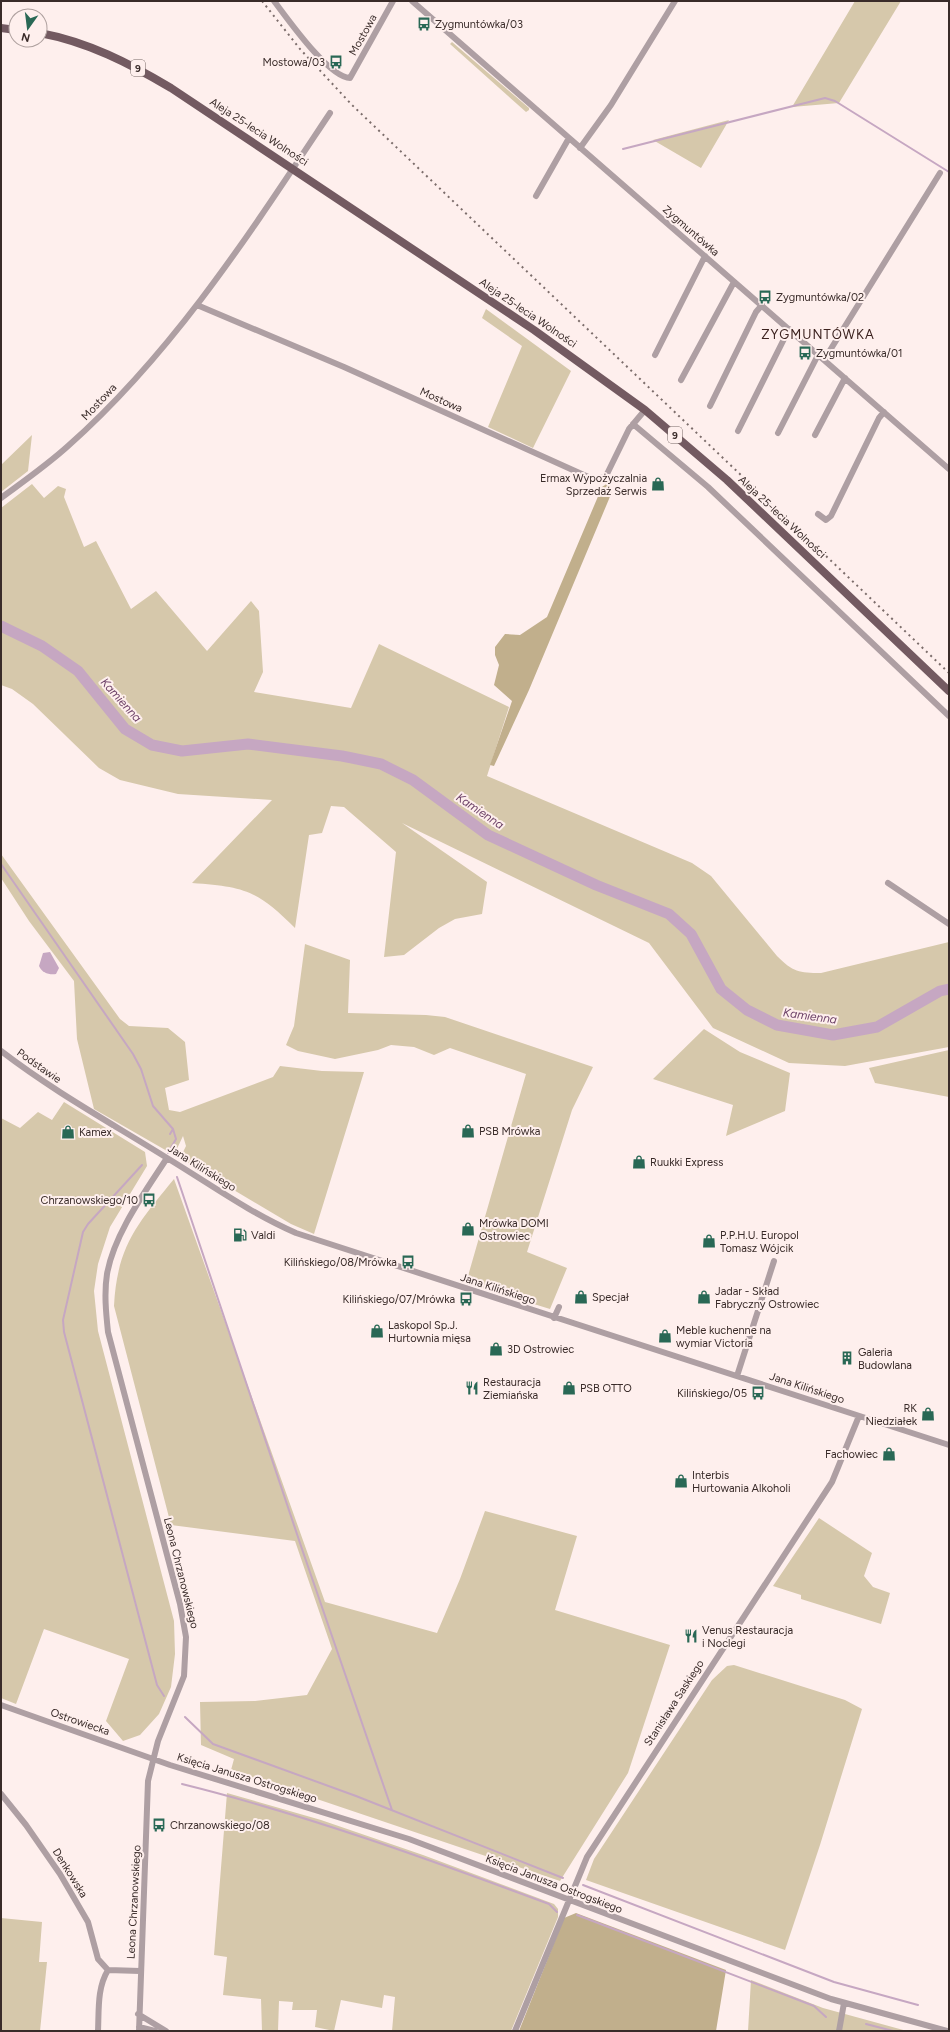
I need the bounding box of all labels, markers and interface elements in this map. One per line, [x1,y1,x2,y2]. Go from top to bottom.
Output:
north arrow [8,8,48,48]
street label: Mostowa [346,12,380,58]
bus stop icon: Zygmuntówka/03 [416,16,432,32]
place label: Zygmuntówka/03 [435,18,523,31]
text: N [20,30,31,45]
bus stop icon: Mostowa/03 [328,54,344,70]
place label: Mostowa/03 [262,56,325,69]
road number: 9 [131,60,145,76]
street label: Aleja 25-lecia Wolności [207,95,311,169]
street label: Zygmuntówka [660,203,722,259]
street label: Aleja 25-lecia Wolności [477,276,579,350]
bus stop icon: Zygmuntówka/02 [757,289,773,305]
place label: Zygmuntówka/02 [776,291,864,304]
district label: ZYGMUNTÓWKA [761,327,875,342]
bus stop icon: Zygmuntówka/01 [797,345,813,361]
place label: Zygmuntówka/01 [816,347,903,360]
street label: Mostowa [79,381,119,423]
street label: Mostowa [418,385,464,415]
road number: 9 [668,427,682,443]
place label: Ermax Wypożyczalnia Sprzedaż Serwis [540,472,647,498]
street label: Aleja 25-lecia Wolności [736,473,828,561]
shop icon: Ermax Wypożyczalnia Sprzedaż Serwis [650,476,666,492]
water label: Kamienna [98,675,144,725]
water label: Kamienna [454,790,506,832]
water label: Kamienna [782,1005,838,1027]
street label: Podstawie [14,1046,64,1086]
shop icon: PSB Mrówka [460,1123,476,1139]
shop icon: Kamex [60,1124,76,1140]
place label: PSB Mrówka [479,1125,540,1138]
place label: Kamex [79,1126,113,1139]
street label: Jana Kilińskiego [165,1142,239,1194]
shop icon: Ruukki Express [631,1154,647,1170]
place label: Ruukki Express [650,1156,723,1169]
bus stop icon: Chrzanowskiego/10 [141,1192,157,1208]
place label: Chrzanowskiego/10 [40,1194,138,1207]
place label: Mrówka DOMI Ostrowiec [479,1217,549,1243]
shop icon: Mrówka DOMI Ostrowiec [460,1221,476,1237]
fuel station icon: Valdi [232,1227,248,1243]
place label: Valdi [251,1229,275,1242]
place label: P.P.H.U. Europol Tomasz Wójcik [720,1229,799,1255]
shop icon: P.P.H.U. Europol Tomasz Wójcik [701,1233,717,1249]
bus stop icon: Kilińskiego/08/Mrówka [400,1254,416,1270]
place label: Kilińskiego/08/Mrówka [284,1256,397,1269]
street label: Jana Kilińskiego [459,1271,537,1307]
place label: Jadar - Skład Fabryczny Ostrowiec [715,1285,819,1311]
shop icon: Specjał [573,1289,589,1305]
shop icon: Jadar - Skład Fabryczny Ostrowiec [696,1289,712,1305]
bus stop icon: Kilińskiego/07/Mrówka [458,1291,474,1307]
place label: Specjał [592,1291,629,1304]
place label: Kilińskiego/07/Mrówka [343,1293,455,1306]
place label: Laskopol Sp.J. Hurtownia mięsa [388,1319,471,1345]
shop icon: Laskopol Sp.J. Hurtownia mięsa [369,1323,385,1339]
place label: Meble kuchenne na wymiar Victoria [676,1324,771,1350]
shop icon: Meble kuchenne na wymiar Victoria [657,1328,673,1344]
shop icon: 3D Ostrowiec [488,1341,504,1357]
place label: 3D Ostrowiec [507,1343,574,1356]
place label: Galeria Budowlana [858,1346,912,1372]
building icon: Galeria Budowlana [839,1350,855,1366]
street label: Jana Kilińskiego [768,1370,846,1406]
place label: Restauracja Ziemiańska [483,1376,541,1402]
restaurant icon: Restauracja Ziemiańska [464,1380,480,1396]
shop icon: PSB OTTO [561,1380,577,1396]
place label: PSB OTTO [580,1382,632,1395]
bus stop icon: Kilińskiego/05 [750,1385,766,1401]
place label: Kilińskiego/05 [677,1387,747,1400]
place label: RK Niedziałek [865,1402,918,1428]
shop icon: RK Niedziałek [920,1406,936,1422]
shop icon: Fachowiec [881,1446,897,1462]
place label: Fachowiec [825,1448,878,1461]
place label: Interbis Hurtowania Alkoholi [692,1469,791,1495]
shop icon: Interbis Hurtowania Alkoholi [673,1473,689,1489]
street label: Leona Chrzanowskiego [161,1516,201,1630]
place label: Venus Restauracja i Noclegi [702,1624,793,1650]
restaurant icon: Venus Restauracja i Noclegi [683,1628,699,1644]
street label: Stanisława Saskiego [641,1658,707,1748]
street label: Ostrowiecka [49,1706,111,1738]
street label: Księcia Janusza Ostrogskiego [175,1750,319,1806]
bus stop icon: Chrzanowskiego/08 [151,1817,167,1833]
place label: Chrzanowskiego/08 [170,1819,270,1832]
street label: Leona Chrzanowskiego [125,1845,143,1959]
street label: Denkowska [50,1846,90,1900]
street label: Księcia Janusza Ostrogskiego [484,1852,624,1916]

